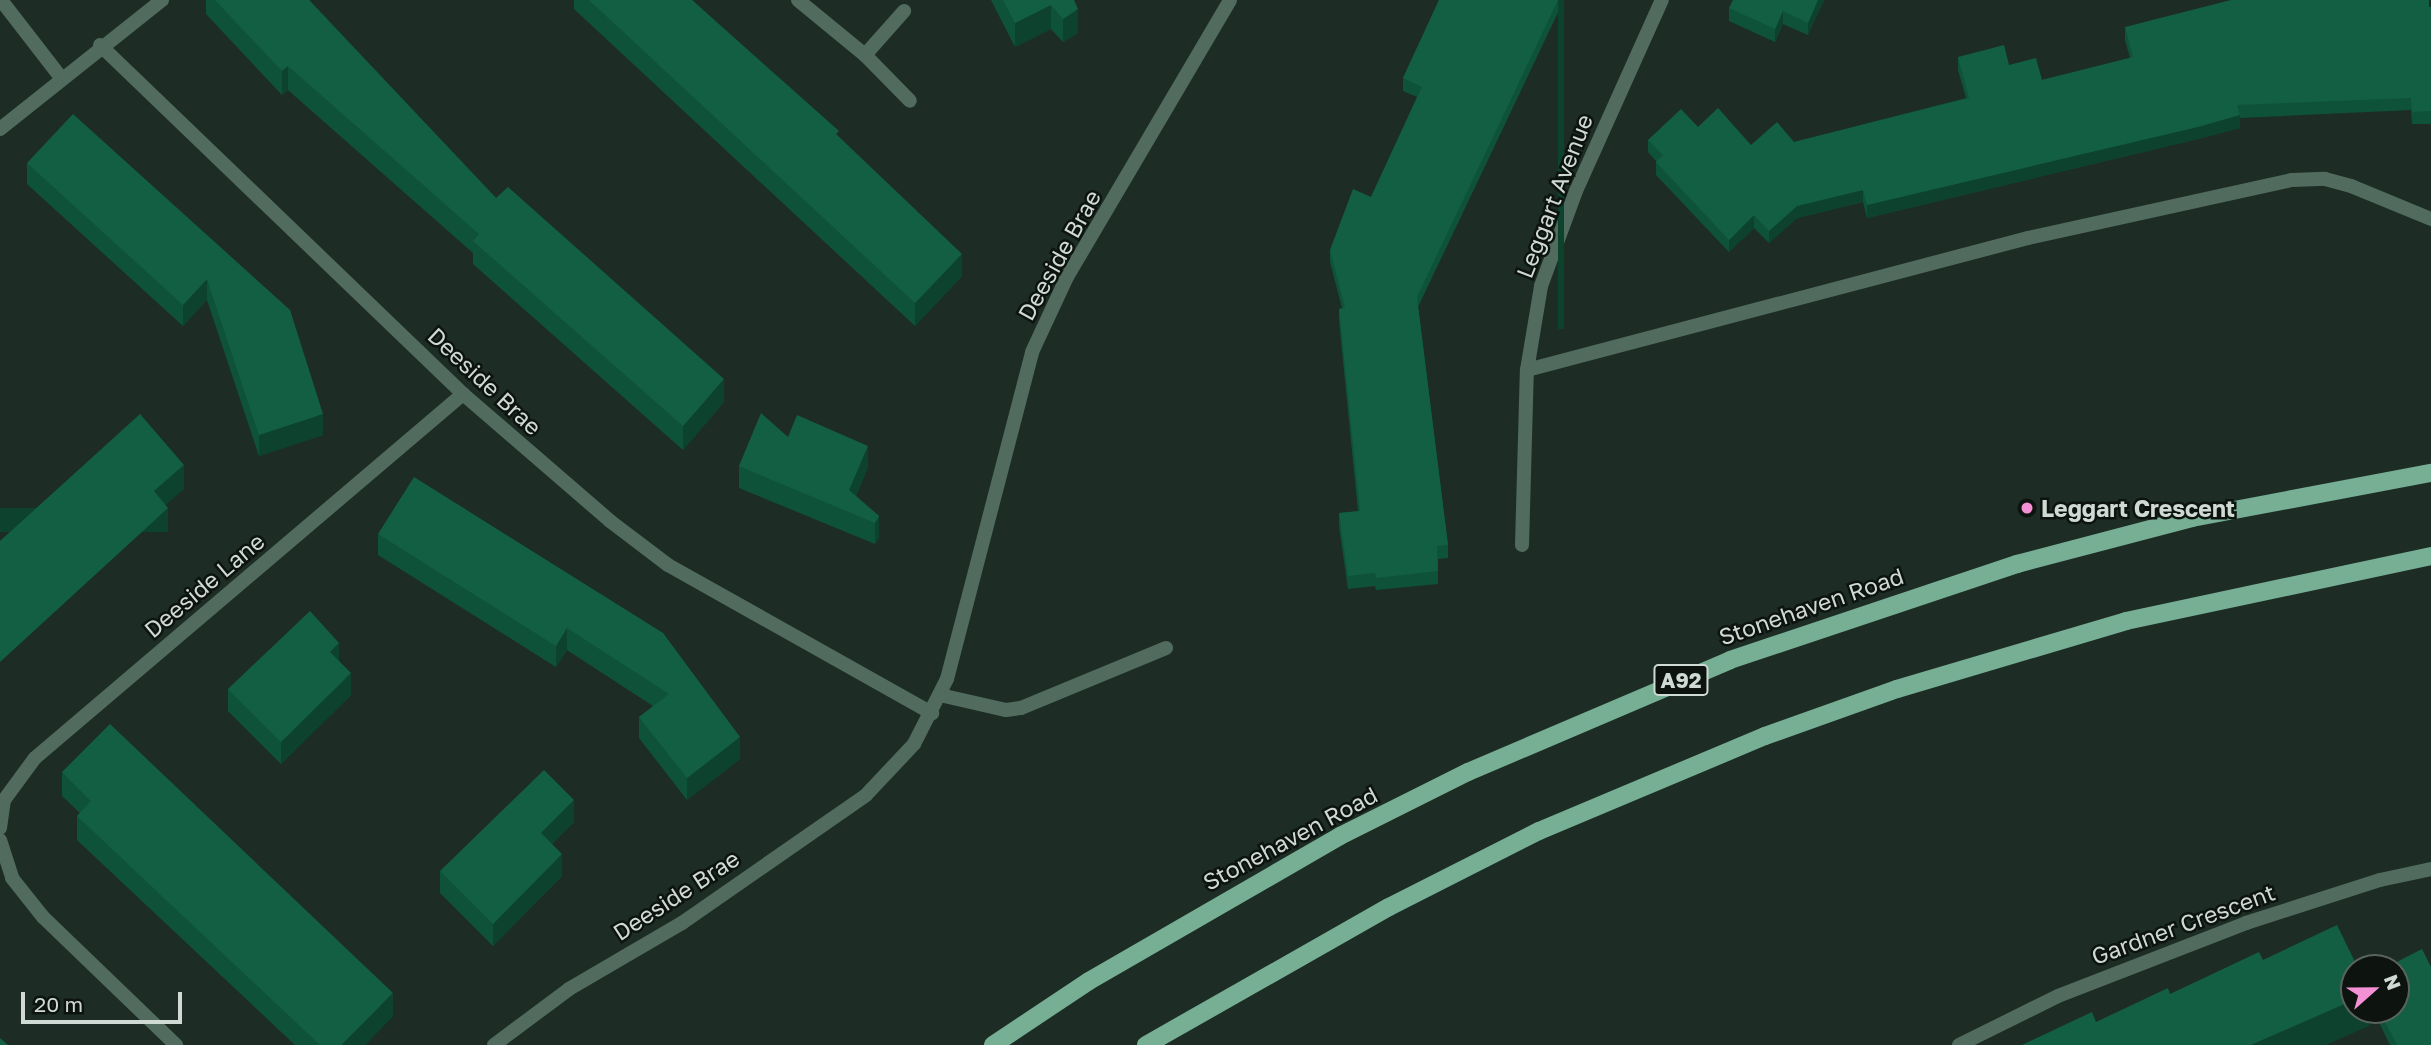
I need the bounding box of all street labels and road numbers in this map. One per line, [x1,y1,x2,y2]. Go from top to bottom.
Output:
street label: Leggart Avenue [1510,110,1598,282]
street label: Deeside Brae [1012,185,1106,325]
street label: Deeside Brae [423,322,547,440]
street label: Deeside Lane [138,527,270,643]
street label: Stonehaven Road [1715,561,1907,651]
road number: A92 [1653,662,1709,698]
street label: Stonehaven Road [1198,780,1382,896]
street label: Deeside Brae [608,844,744,946]
street label: Gardner Crescent [2088,878,2278,970]

